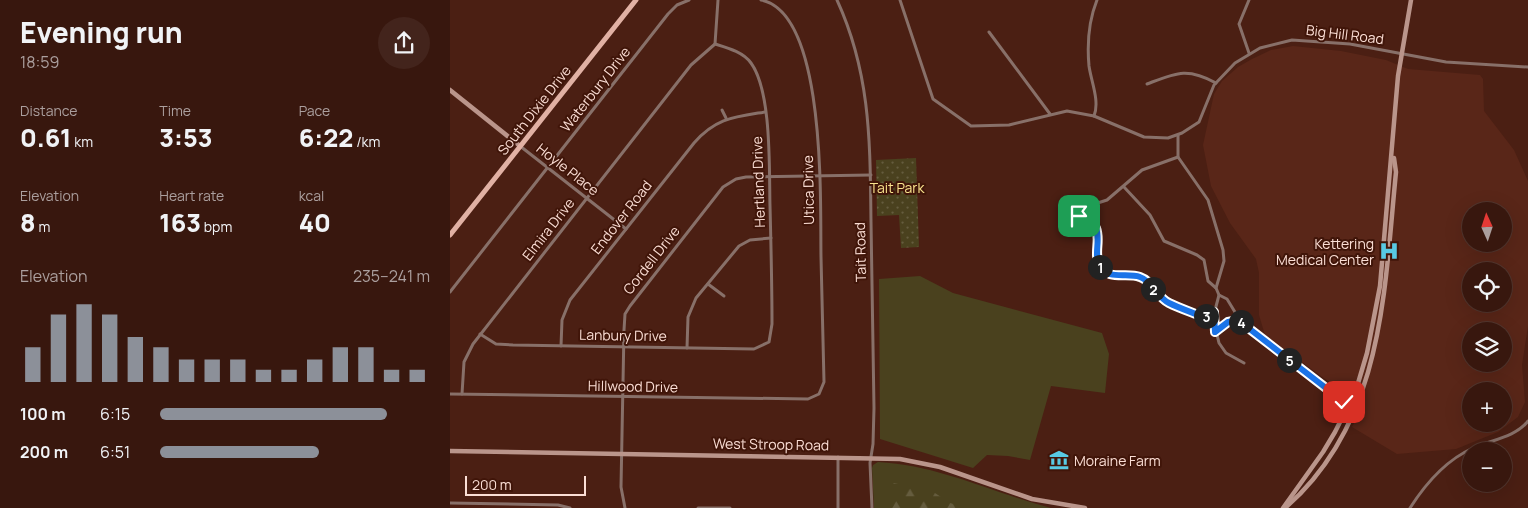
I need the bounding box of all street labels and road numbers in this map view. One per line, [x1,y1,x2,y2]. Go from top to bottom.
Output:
street label: Big Hill Road [1305,20,1385,48]
street label: Waterbury Drive [556,42,634,136]
street label: South Dixie Drive [493,61,575,159]
street label: Hertland Drive [747,136,769,228]
street label: Hoyle Place [533,139,603,199]
street label: Utica Drive [798,155,818,225]
street label: Endover Road [586,176,656,258]
street label: Elmira Drive [518,194,578,264]
street label: Cordell Drive [618,222,684,298]
street label: Tait Road [850,222,870,282]
street label: Lanbury Drive [579,325,667,345]
street label: Hillwood Drive [588,376,678,396]
street label: West Stroop Road [713,433,829,455]

